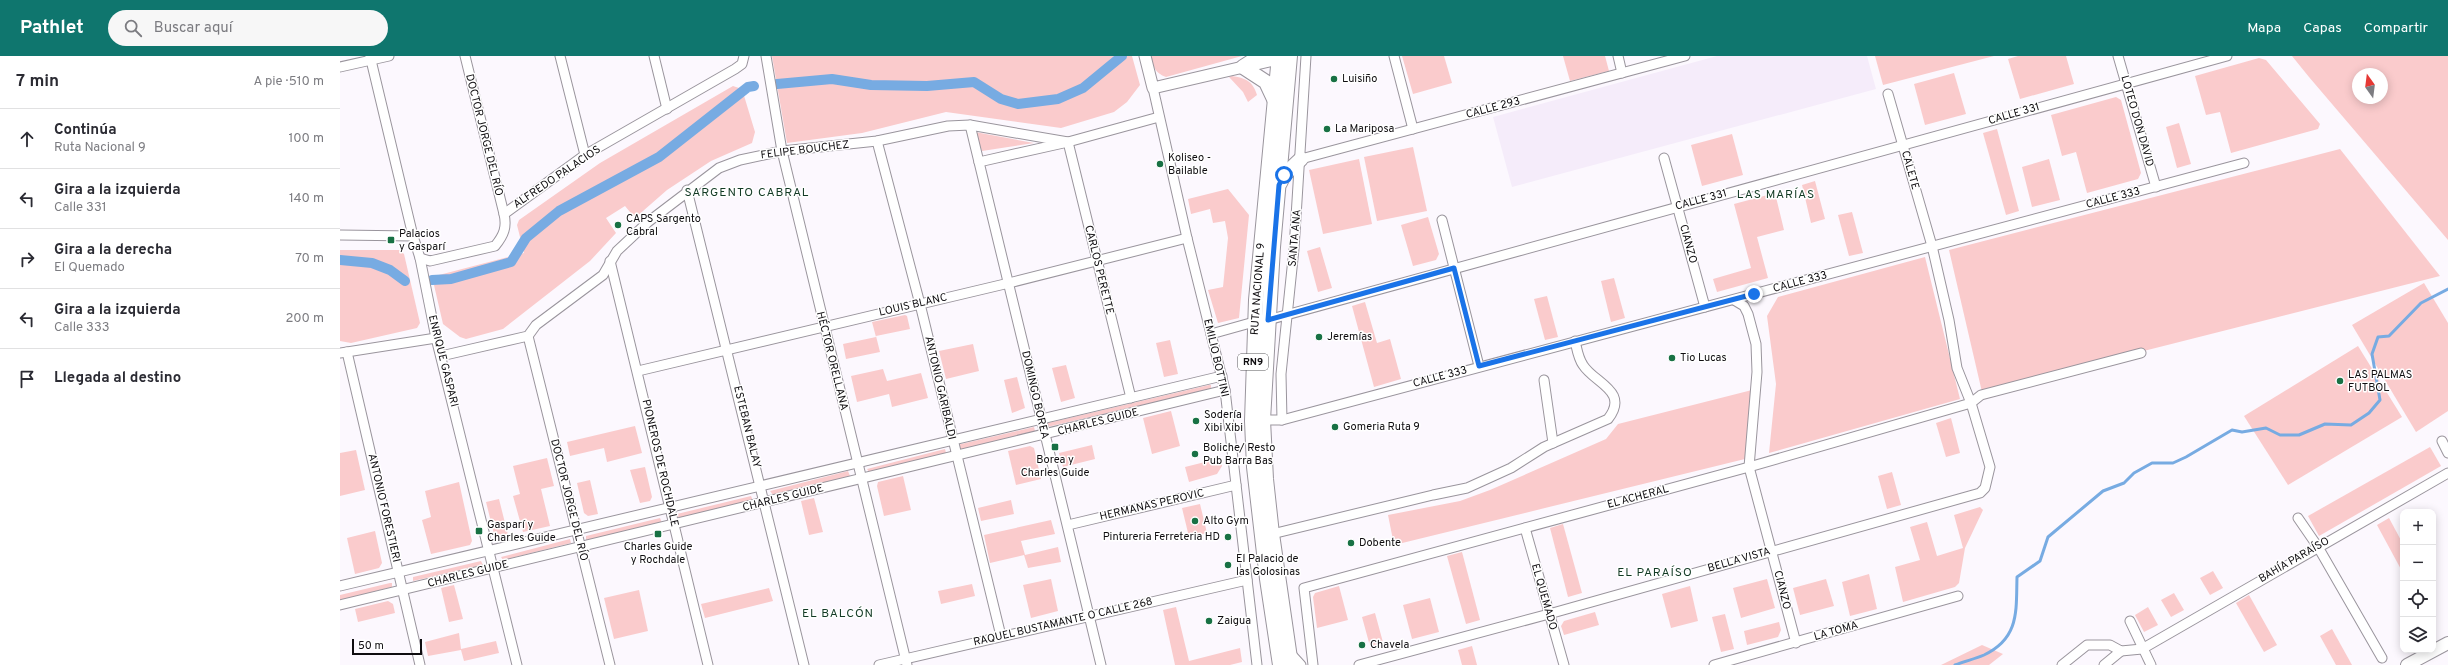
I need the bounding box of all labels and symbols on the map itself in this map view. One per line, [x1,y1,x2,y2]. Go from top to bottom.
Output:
north arrow [2352,68,2388,104]
street label: DOCTOR JORGE DEL RÍO [462,72,507,197]
place label: Luisiño [1342,72,1377,86]
marker: Luisiño [1329,74,1339,84]
street label: LOTEO DON DAVID [2117,74,2157,168]
street label: CALLE 293 [1464,94,1522,122]
street label: CALLE 331 [1987,100,2041,128]
place label: La Mariposa [1335,122,1394,136]
marker: La Mariposa [1322,124,1332,134]
street label: FELIPE BOUCHEZ [760,138,850,162]
street label: ALFREDO PALACIOS [511,143,603,211]
street label: CALETE [1898,149,1922,191]
place label: Koliseo - Bailable [1168,151,1211,178]
marker: Koliseo - Bailable [1155,159,1165,169]
route start [1275,166,1293,184]
street label: CALLE 333 [2084,184,2142,212]
district label: SARGENTO CABRAL [685,185,810,201]
street label: CALLE 331 [1674,186,1728,214]
district label: LAS MARÍAS [1737,187,1815,203]
street label: SANTA ANA [1286,209,1304,267]
place label: CAPS Sargento Cabral [626,212,701,239]
marker: CAPS Sargento Cabral [613,220,623,230]
street label: CIANZO [1676,223,1700,265]
street label: CARLOS PERETTE [1081,224,1117,316]
place label: Palacios y Gasparí [399,227,446,254]
marker: Palacios y Gasparí [386,235,396,245]
street label: RUTA NACIONAL 9 [1248,243,1268,335]
street label: CALLE 333 [1771,268,1829,296]
route end [1745,285,1763,303]
street label: LOUIS BLANC [877,290,949,320]
street label: HÉCTOR ORELLANA [813,310,852,412]
street label: ENRIQUE GASPARI [425,314,461,408]
street label: EMILIO BOTTINI [1200,318,1232,398]
place label: Jeremías [1327,330,1372,344]
marker: Jeremías [1314,332,1324,342]
street label: ANTONIO GARIBALDI [921,335,959,441]
street label: DOMINGO BOREA [1018,350,1052,440]
place label: Tio Lucas [1680,351,1727,365]
marker: Tio Lucas [1667,353,1677,363]
road number: RN9 [1238,354,1268,370]
street label: CALLE 333 [1411,363,1469,391]
place label: LAS PALMAS FUTBOL [2348,368,2412,395]
marker: LAS PALMAS FUTBOL [2335,376,2345,386]
street label: ESTEBAN BALAY [730,384,764,470]
street label: PIONEROS DE ROCHDALE [639,398,681,528]
street label: CHARLES GUIDE [1056,405,1140,439]
place label: Sodería Xibi Xibi [1204,408,1243,435]
marker: Sodería Xibi Xibi [1191,416,1201,426]
place label: Gomeria Ruta 9 [1343,420,1420,434]
marker: Gomeria Ruta 9 [1330,422,1340,432]
street label: DOCTOR JORGE DEL RÍO [547,437,592,562]
place label: Boliche/ Resto Pub Barra Bas [1203,441,1275,468]
marker: Borea y Charles Guide [1050,442,1060,452]
marker: Boliche/ Resto Pub Barra Bas [1190,449,1200,459]
street label: ANTONIO FORESTIERI [365,452,403,564]
place label: Borea y Charles Guide [1021,453,1089,480]
street label: CHARLES GUIDE [741,481,825,515]
street label: EL ACHERAL [1606,482,1670,512]
street label: HERMANAS PEROVIC [1098,486,1206,524]
place label: Alto Gym [1203,514,1249,528]
marker: Alto Gym [1190,516,1200,526]
place label: Gasparí y Charles Guide [487,518,556,545]
marker: Gasparí y Charles Guide [474,526,484,536]
marker: Charles Guide y Rochdale [653,529,663,539]
place label: Pintureria Ferreteria HD [1103,530,1220,544]
marker: Pintureria Ferreteria HD [1223,532,1233,542]
street label: BAHÍA PARAÍSO [2256,533,2332,586]
place label: Dobente [1359,536,1401,550]
marker: Dobente [1346,538,1356,548]
place label: Charles Guide y Rochdale [624,540,692,567]
street label: BELLA VISTA [1706,544,1772,576]
place label: El Palacio de las Golosinas [1236,552,1300,579]
street label: CHARLES GUIDE [426,557,510,591]
marker: El Palacio de las Golosinas [1223,560,1233,570]
street label: EL QUEMADO [1528,562,1560,632]
district label: EL PARAÍSO [1617,565,1693,581]
street label: CIANZO [1770,569,1794,611]
street label: RAQUEL BUSTAMANTE O CALLE 268 [972,595,1154,649]
district label: EL BALCÓN [802,606,874,622]
place label: Zaigua [1217,614,1251,628]
marker: Zaigua [1204,616,1214,626]
street label: LA TOMA [1812,618,1860,644]
scale bar [352,637,422,656]
place label: Chavela [1370,638,1410,652]
marker: Chavela [1357,640,1367,650]

